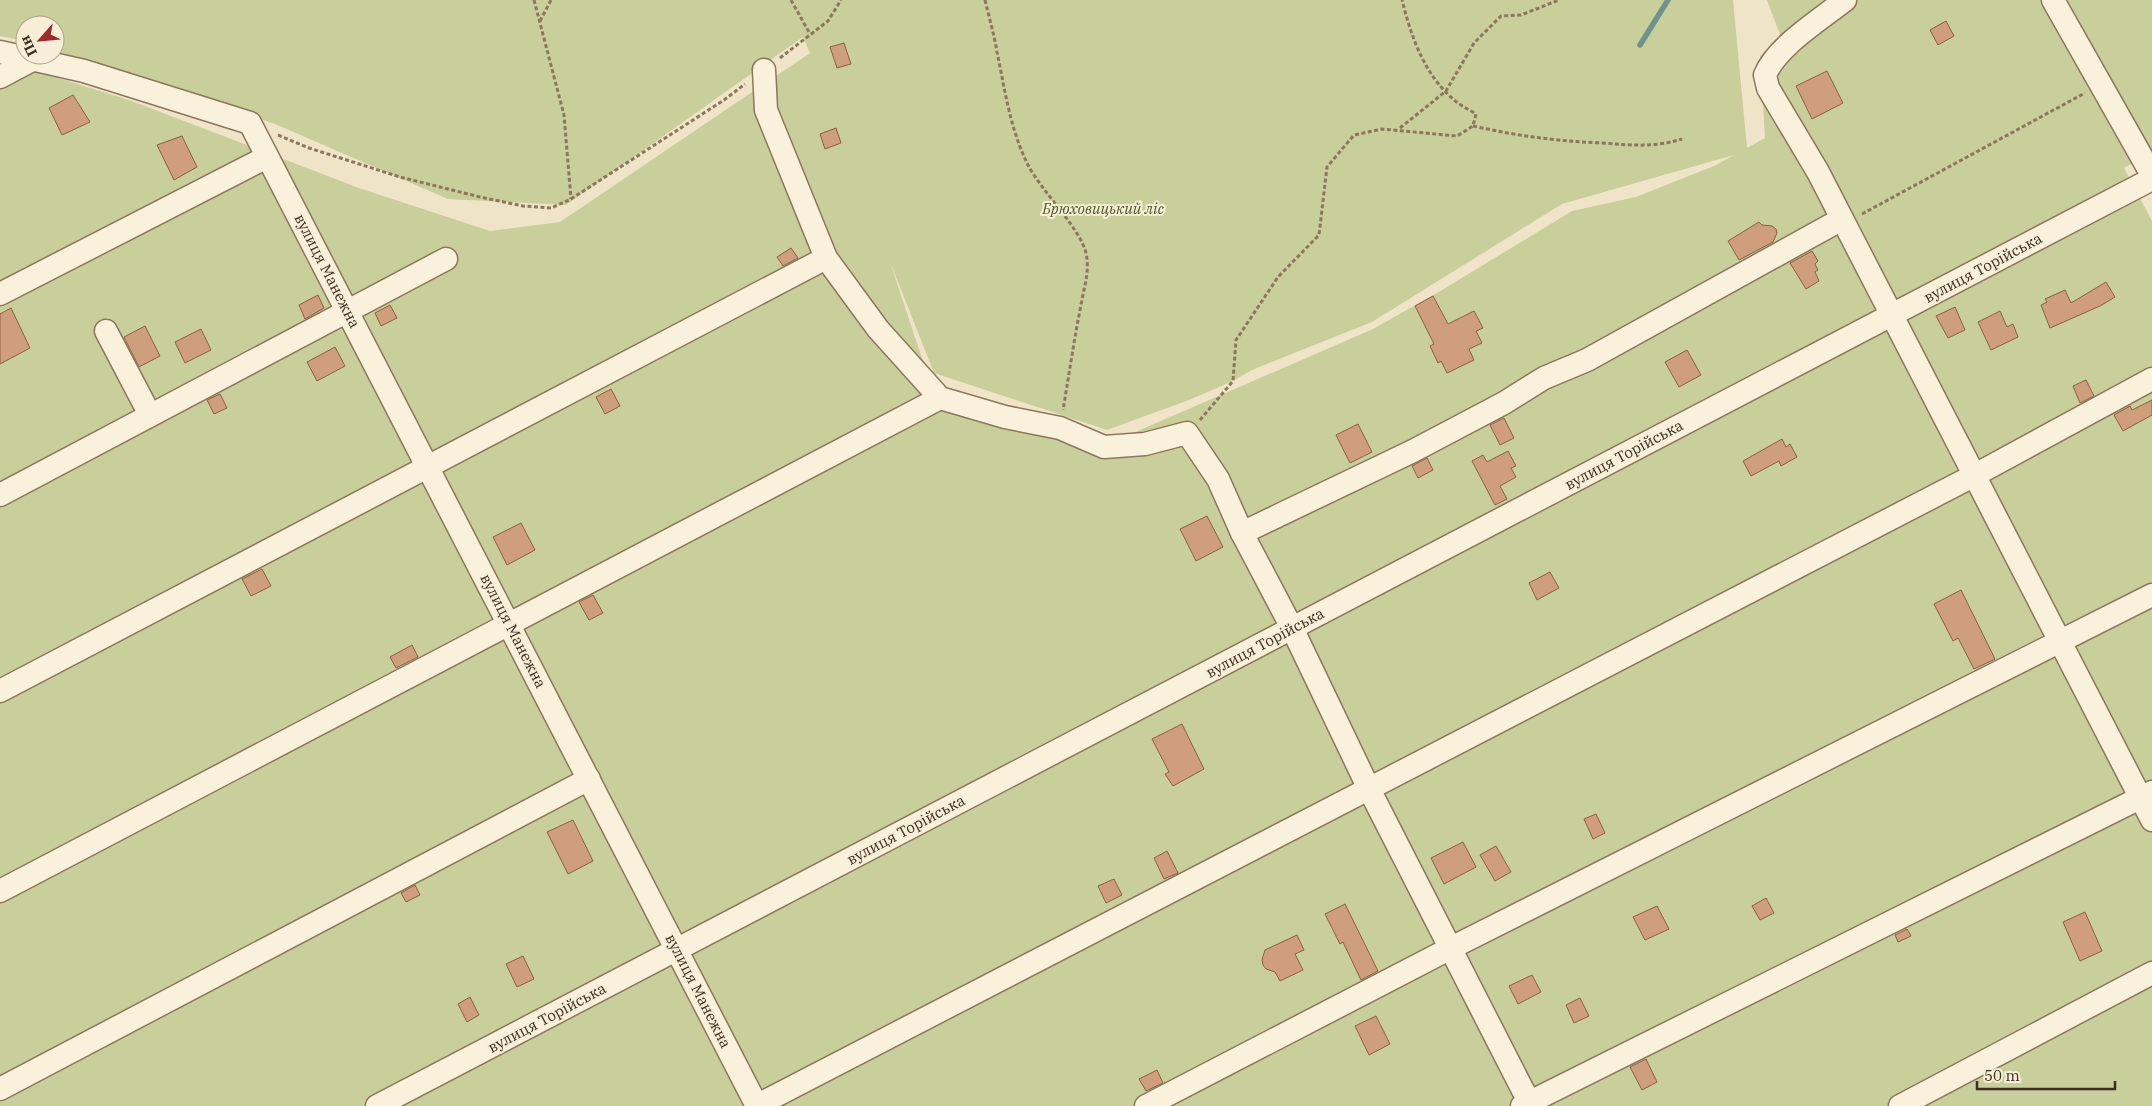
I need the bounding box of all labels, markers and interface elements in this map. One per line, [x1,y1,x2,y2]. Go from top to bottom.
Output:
north arrow [15,15,65,65]
text: Пн [16,33,41,59]
park label: Брюховицький ліс [1041,199,1164,218]
street label: вулиця Манежна [290,210,365,331]
street label: вулиця Торійська [1921,228,2045,307]
street label: вулиця Торійська [1562,415,1686,494]
street label: вулиця Манежна [476,570,551,691]
street label: вулиця Торійська [1203,603,1327,682]
street label: вулиця Торійська [844,790,968,869]
street label: вулиця Манежна [661,930,736,1051]
street label: вулиця Торійська [485,978,609,1057]
scale bar [1977,1058,2114,1090]
text: 50 m [1984,1066,2020,1085]

